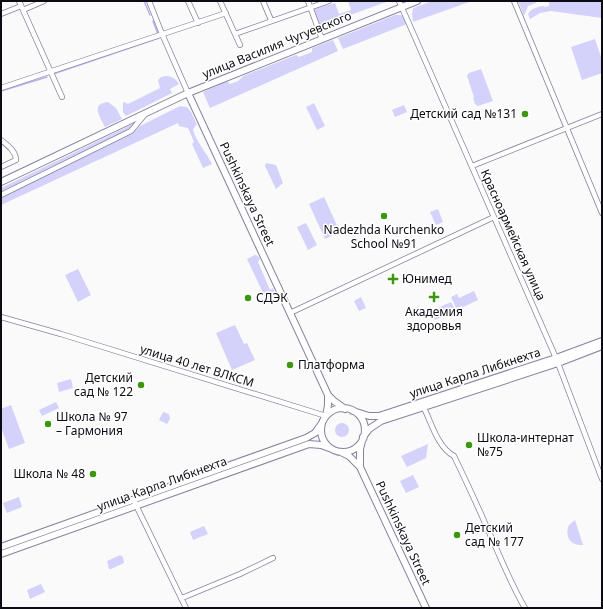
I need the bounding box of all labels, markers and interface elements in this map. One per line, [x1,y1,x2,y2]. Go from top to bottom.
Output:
street label: улица Василия Чугуевского [200,7,354,82]
place label: Детский сад №131 [410,105,517,122]
marker: Детский сад №131 [520,109,530,119]
street label: Pushkinskaya Street [216,139,279,249]
street label: Красноармейская улица [477,167,550,303]
marker: Nadezhda Kurchenko School №91 [379,211,389,221]
place label: Nadezhda Kurchenko School №91 [324,221,444,252]
place label: Юнимед [402,270,453,287]
marker: Юнимед [387,273,399,285]
place label: СДЭК [256,289,288,306]
marker: Академия здоровья [428,291,440,303]
marker: СДЭК [243,293,253,303]
place label: Академия здоровья [405,303,463,334]
street label: улица 40 лет ВЛКСМ [138,340,256,391]
street label: улица Карла Либкнехта [407,343,543,402]
place label: Платформа [298,356,365,373]
marker: Платформа [285,360,295,370]
place label: Детский сад № 122 [74,369,133,400]
marker: Детский сад № 122 [136,380,146,390]
place label: Школа № 97 – Гармония [56,408,128,439]
marker: Школа № 97 – Гармония [43,419,53,429]
place label: Школа-интернат №75 [477,429,574,460]
marker: Школа-интернат №75 [464,440,474,450]
street label: улица Карла Либкнехта [95,452,229,515]
place label: Школа № 48 [13,465,85,482]
marker: Школа № 48 [88,469,98,479]
street label: Pushkinskaya Street [372,478,435,588]
place label: Детский сад № 177 [465,519,524,550]
marker: Детский сад № 177 [452,530,462,540]

